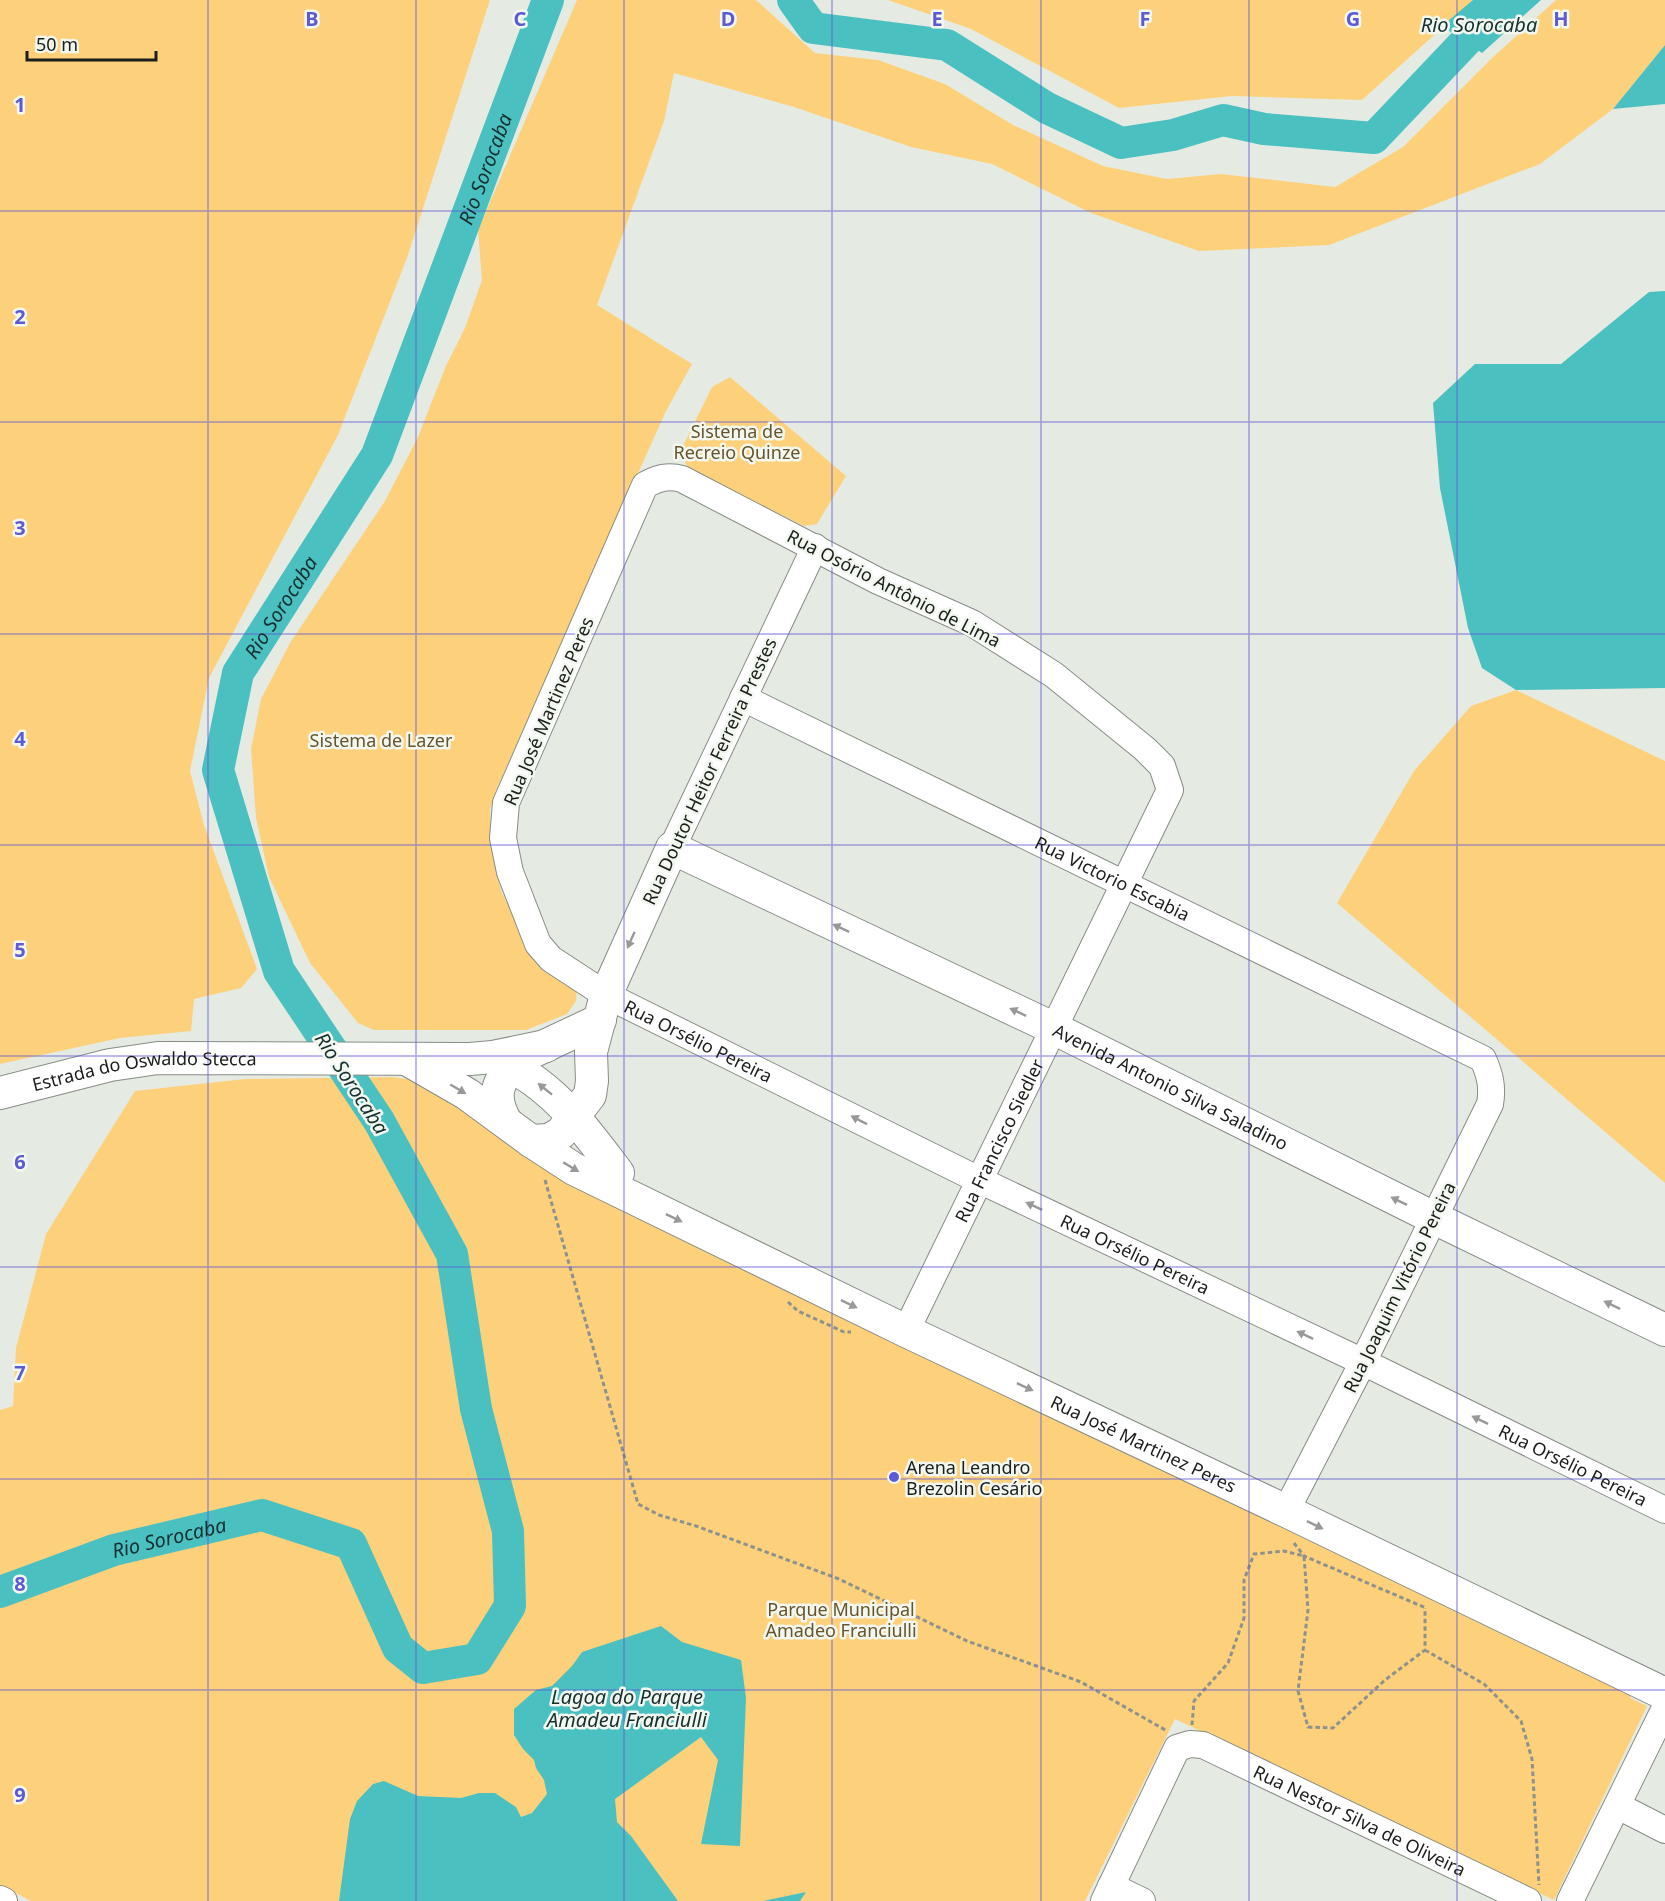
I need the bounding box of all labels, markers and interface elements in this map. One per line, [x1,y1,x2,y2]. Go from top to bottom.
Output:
text: B [305,5,319,32]
text: C [514,5,527,32]
text: D [721,5,735,32]
text: E [931,5,943,32]
text: F [1140,5,1150,32]
text: G [1346,5,1360,32]
text: H [1553,5,1569,32]
water label: Rio Sorocaba [1421,11,1537,38]
scale bar [27,24,156,62]
text: 50 m [36,32,78,56]
text: 1 [14,91,26,118]
water label: Rio Sorocaba [451,109,518,228]
text: 2 [14,303,26,330]
park label: Sistema de Recreio Quinze [674,419,801,464]
text: 3 [14,514,26,541]
street label: Rua Osório Antônio de Lima [783,524,1005,652]
water label: Rio Sorocaba [237,550,323,663]
street label: Rua José Martinez Peres [497,613,599,809]
street label: Rua Doutor Heitor Ferreira Prestes [636,634,782,908]
text: 4 [14,725,26,752]
park label: Sistema de Lazer [310,728,453,752]
street label: Rua Victorio Escabia [1031,830,1194,926]
one-way arrow [833,924,850,933]
one-way arrow [626,931,636,949]
text: 5 [14,936,26,963]
street label: Rua Orsélio Pereira [620,994,776,1088]
one-way arrow [1009,1007,1026,1016]
street label: Avenida Antonio Silva Saladino [1049,1018,1292,1155]
water label: Rio Sorocaba [309,1027,395,1139]
street label: Estrada do Oswaldo Stecca [29,1046,257,1096]
street label: Rua Francisco Siedler [949,1054,1049,1226]
one-way arrow [537,1083,552,1095]
one-way arrow [450,1084,466,1095]
one-way arrow [850,1116,867,1125]
text: 6 [14,1148,26,1175]
one-way arrow [563,1162,580,1172]
street label: Rua Joaquim Vitório Pereira [1337,1178,1461,1396]
one-way arrow [1391,1196,1408,1205]
one-way arrow [1025,1202,1042,1211]
street label: Rua Orsélio Pereira [1057,1208,1214,1300]
one-way arrow [665,1214,682,1223]
one-way arrow [841,1299,858,1308]
one-way arrow [1604,1300,1621,1309]
one-way arrow [1296,1330,1313,1339]
text: 7 [14,1359,26,1386]
one-way arrow [1017,1383,1034,1392]
street label: Rua José Martinez Peres [1047,1389,1240,1498]
one-way arrow [1472,1415,1489,1424]
street label: Rua Orsélio Pereira [1495,1418,1651,1511]
place label: Arena Leandro Brezolin Cesário [906,1455,1042,1500]
marker: Arena Leandro Brezolin Cesário [887,1470,901,1484]
water label: Rio Sorocaba [109,1510,229,1564]
one-way arrow [1307,1520,1324,1529]
text: 8 [14,1570,26,1597]
park label: Parque Municipal Amadeo Franciulli [765,1597,917,1642]
water label: Lagoa do Parque Amadeu Franciulli [545,1683,708,1733]
street label: Rua Nestor Silva de Oliveira [1250,1759,1470,1881]
text: 9 [14,1781,26,1808]

